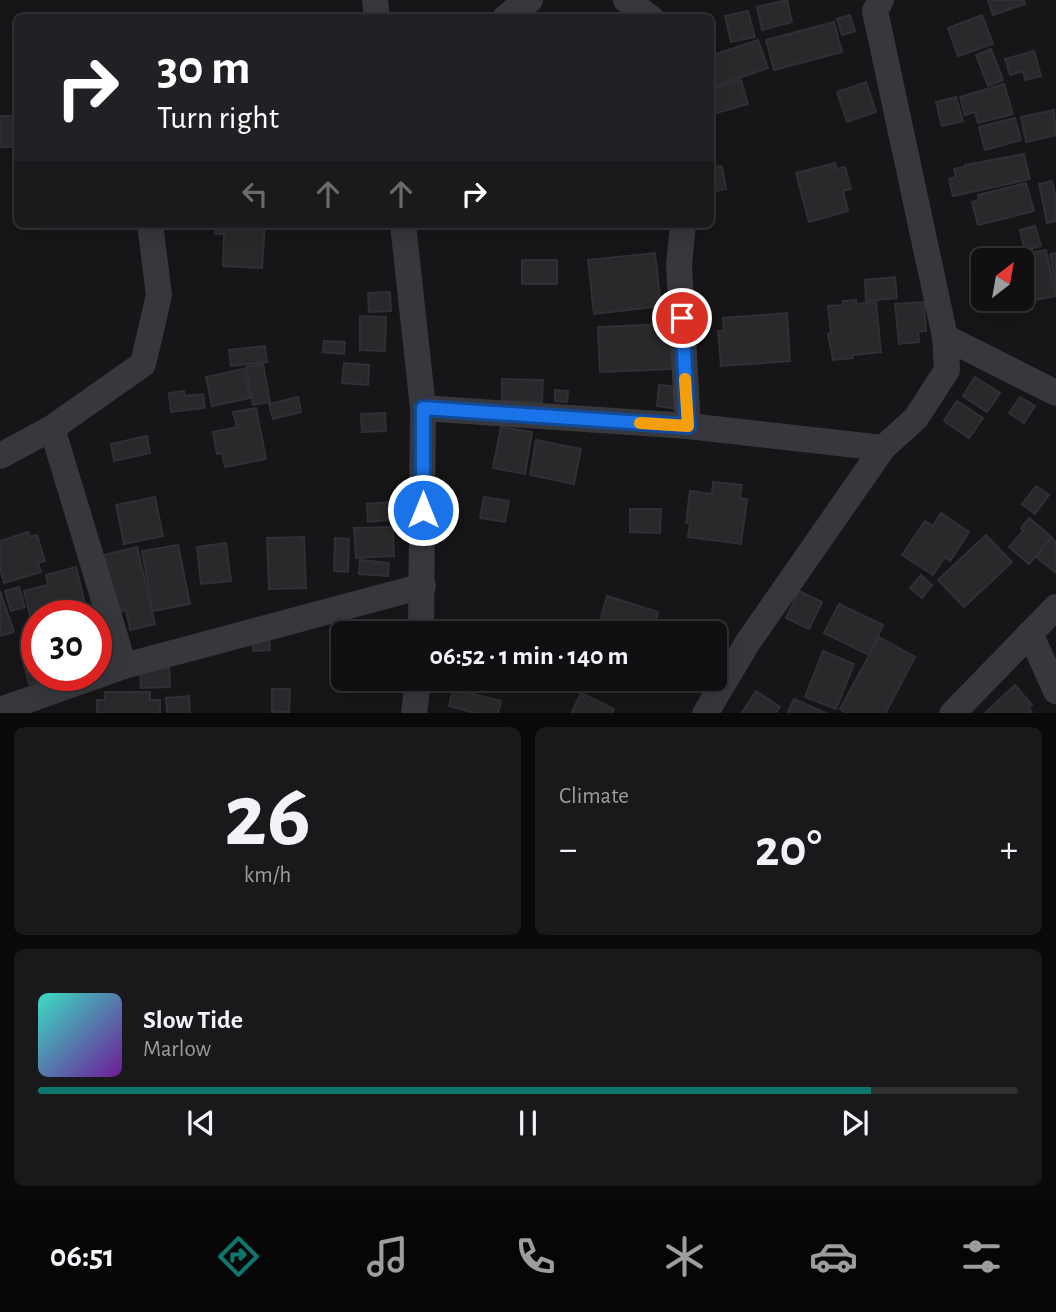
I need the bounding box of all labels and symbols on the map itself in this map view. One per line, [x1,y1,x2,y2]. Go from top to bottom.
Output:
north arrow [971,248,1034,312]
pin [652,288,712,348]
position arrow [386,473,460,547]
speed limit sign: 30 [21,600,112,691]

